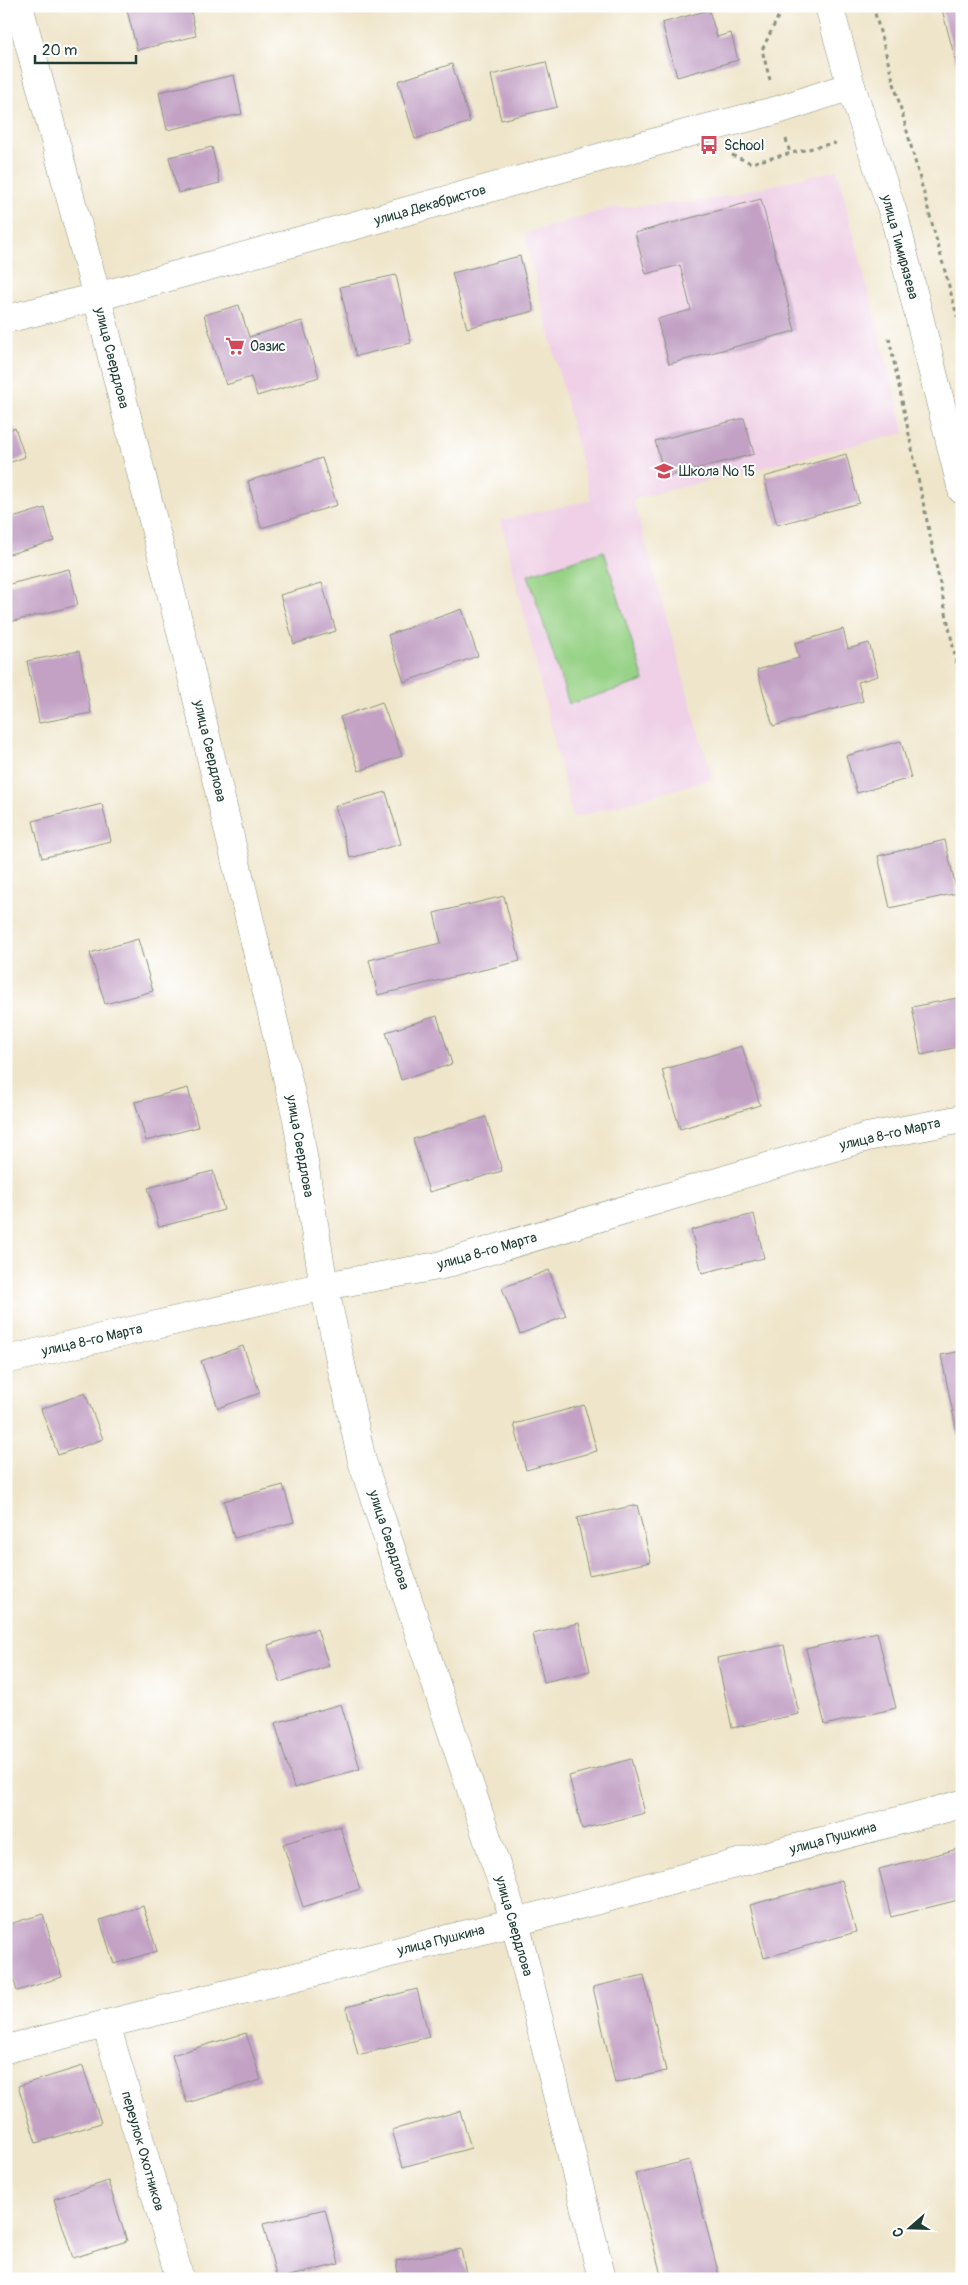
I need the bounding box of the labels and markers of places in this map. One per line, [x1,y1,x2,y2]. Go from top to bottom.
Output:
bus stop icon: School [698,134,720,156]
place label: School [724,137,764,154]
supermarket icon: Оазис [224,335,246,357]
place label: Оазис [250,338,286,355]
school or university icon: Школа № 15 [653,460,675,482]
place label: Школа № 15 [679,463,755,480]

